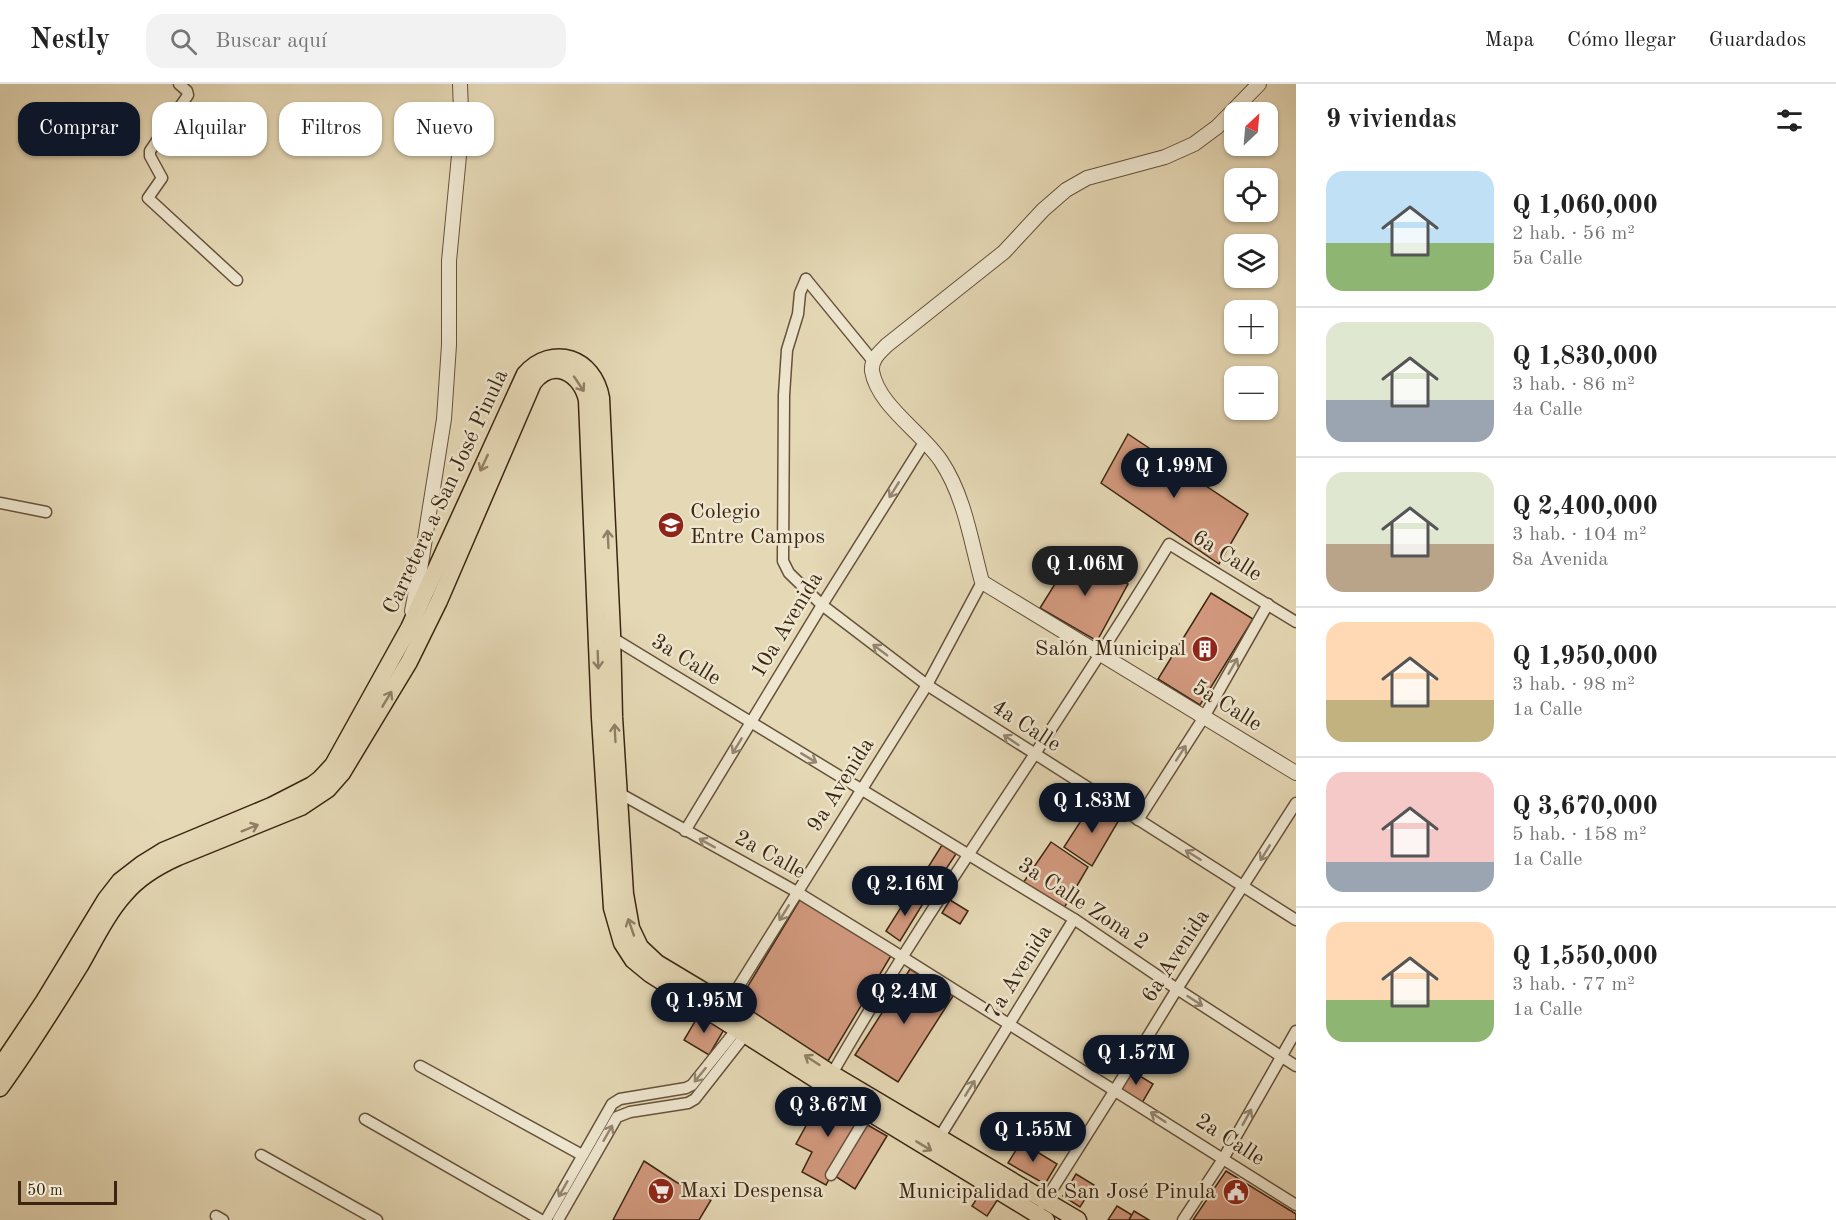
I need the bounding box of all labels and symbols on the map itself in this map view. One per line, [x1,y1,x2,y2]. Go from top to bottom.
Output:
north arrow [1224,102,1278,156]
street label: Carretera a San José Pinula [380,366,512,618]
one-way arrow [573,375,585,391]
pin: Q 1.99M [1119,448,1229,499]
one-way arrow [478,453,490,471]
one-way arrow [887,481,899,498]
place label: Colegio Entre Campos [690,501,825,548]
school or university icon: Colegio Entre Campos [656,510,686,540]
street label: 6a Calle [1188,526,1266,586]
one-way arrow [602,529,613,549]
pin: Q 1.06M [1030,546,1140,597]
street label: 10a Avenida [747,568,827,682]
street label: 3a Calle [647,630,725,690]
building icon: Salón Municipal [1190,634,1220,664]
place label: Salón Municipal [1035,638,1186,660]
one-way arrow [872,644,888,657]
one-way arrow [592,650,604,670]
one-way arrow [1227,658,1239,675]
street label: 5a Calle [1188,676,1266,736]
one-way arrow [381,691,393,708]
street label: 4a Calle [988,696,1064,756]
one-way arrow [609,724,620,744]
one-way arrow [1003,733,1020,745]
street label: 9a Avenida [804,734,879,836]
one-way arrow [730,737,742,754]
one-way arrow [1175,745,1187,762]
one-way arrow [800,752,817,764]
pin: Q 1.83M [1037,783,1147,834]
one-way arrow [240,822,259,833]
street label: 2a Calle [731,827,809,883]
one-way arrow [698,837,716,848]
one-way arrow [1259,844,1271,861]
one-way arrow [1185,849,1202,861]
street label: 3a Calle Zona 2 [1014,854,1152,954]
pin: Q 2.16M [850,866,960,917]
one-way arrow [778,904,790,921]
street label: 6a Avenida [1138,905,1214,1006]
one-way arrow [625,918,636,937]
street label: 7a Avenida [982,921,1057,1023]
pin: Q 2.4M [855,974,953,1025]
pin: Q 1.95M [649,983,759,1034]
one-way arrow [1186,994,1203,1007]
pin: Q 1.57M [1081,1035,1191,1086]
one-way arrow [804,1054,821,1066]
one-way arrow [694,1066,707,1082]
one-way arrow [964,1080,976,1097]
pin: Q 3.67M [773,1087,883,1138]
one-way arrow [1241,1109,1253,1126]
street label: 2a Calle [1192,1110,1268,1170]
one-way arrow [1150,1111,1167,1123]
pin: Q 1.55M [978,1112,1088,1163]
one-way arrow [603,1124,614,1142]
one-way arrow [915,1140,932,1152]
supermarket icon: Maxi Despensa [646,1176,676,1206]
public building icon: Municipalidad de San José Pinula [1221,1177,1251,1207]
scale bar [18,1178,117,1206]
one-way arrow [557,1180,569,1197]
place label: Maxi Despensa [680,1180,824,1202]
place label: Municipalidad de San José Pinula [898,1181,1216,1203]

